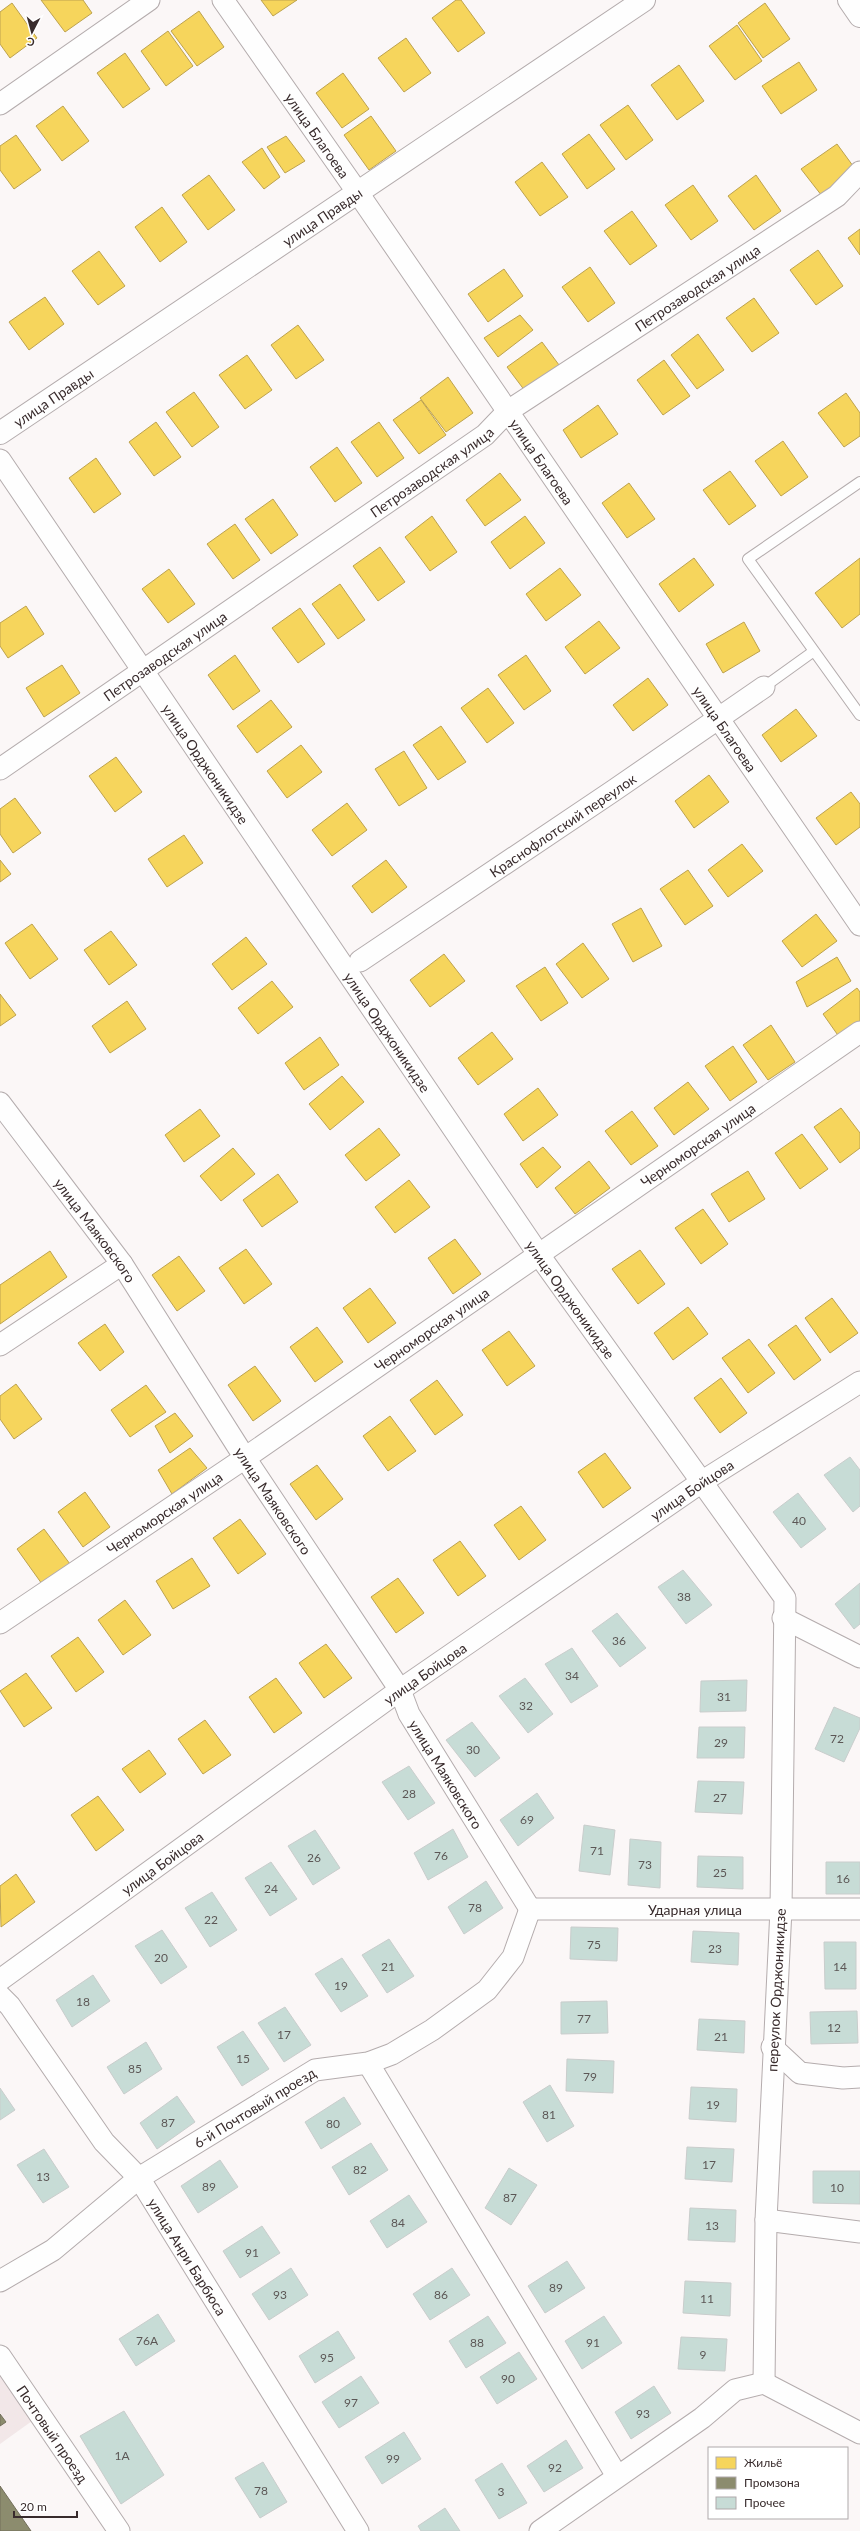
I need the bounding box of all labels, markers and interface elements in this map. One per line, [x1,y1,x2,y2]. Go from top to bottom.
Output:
north arrow [12,12,52,52]
text: С [26,36,35,49]
street label: улица Благоева [282,89,353,181]
street label: улица Правды [279,184,365,249]
street label: Петрозаводская улица [631,240,763,335]
street label: улица Правды [10,364,96,430]
street label: улица Благоева [507,415,577,508]
street label: Петрозаводская улица [367,423,497,520]
street label: Петрозаводская улица [100,607,230,704]
street label: улица Благоева [690,682,761,775]
street label: улица Орджоникидзе [159,700,253,827]
street label: Краснофлотский переулок [486,769,640,880]
street label: улица Орджоникидзе [341,969,435,1095]
street label: Черноморская улица [637,1099,758,1190]
street label: улица Маяковского [51,1175,140,1285]
street label: улица Орджоникидзе [523,1237,619,1362]
street label: Черноморская улица [371,1283,492,1375]
street label: улица Маяковского [232,1444,315,1558]
street label: улица Бойцова [647,1456,737,1524]
street label: Черноморская улица [103,1467,225,1557]
house number: 40 [792,1513,806,1528]
house number: 38 [677,1589,691,1604]
house number: 36 [612,1633,626,1648]
street label: улица Бойцова [380,1639,469,1708]
house number: 34 [565,1668,579,1683]
house number: 31 [717,1689,731,1704]
house number: 32 [519,1698,533,1713]
street label: улица Маяковского [406,1716,487,1832]
house number: 72 [830,1731,844,1746]
house number: 29 [714,1735,728,1750]
house number: 30 [466,1742,480,1757]
house number: 28 [402,1786,416,1801]
house number: 27 [713,1790,727,1805]
house number: 69 [520,1812,534,1827]
street label: улица Бойцова [118,1827,206,1898]
house number: 71 [590,1843,604,1858]
house number: 76 [434,1848,448,1863]
house number: 26 [307,1850,321,1865]
house number: 73 [638,1857,652,1872]
house number: 25 [713,1865,727,1880]
house number: 16 [836,1871,850,1886]
house number: 24 [264,1881,278,1896]
house number: 78 [468,1900,482,1915]
street label: Ударная улица [648,1901,742,1918]
street label: переулок Орджоникидзе [763,1908,789,2072]
house number: 22 [204,1912,218,1927]
house number: 75 [587,1937,601,1952]
house number: 23 [708,1941,722,1956]
house number: 20 [154,1950,168,1965]
house number: 21 [381,1959,395,1974]
house number: 14 [833,1959,847,1974]
house number: 19 [334,1978,348,1993]
house number: 18 [76,1994,90,2009]
house number: 77 [577,2011,591,2026]
house number: 12 [827,2020,841,2035]
house number: 17 [277,2027,291,2042]
house number: 21 [714,2029,728,2044]
house number: 15 [236,2051,250,2066]
house number: 85 [128,2061,142,2076]
street label: 6-й Почтовый проезд [190,2063,319,2151]
house number: 79 [583,2069,597,2084]
house number: 19 [706,2097,720,2112]
house number: 81 [542,2107,556,2122]
house number: 87 [161,2115,175,2130]
house number: 80 [326,2116,340,2131]
house number: 17 [702,2157,716,2172]
house number: 82 [353,2162,367,2177]
house number: 13 [36,2169,50,2184]
house number: 89 [202,2179,216,2194]
house number: 10 [830,2180,844,2195]
house number: 87 [503,2190,517,2205]
street label: улица Анри Барбюса [145,2195,230,2318]
house number: 84 [391,2215,405,2230]
house number: 13 [705,2218,719,2233]
house number: 91 [245,2245,259,2260]
house number: 89 [549,2280,563,2295]
house number: 93 [273,2287,287,2302]
house number: 86 [434,2287,448,2302]
house number: 11 [700,2291,714,2306]
house number: 76А [136,2333,159,2348]
house number: 88 [470,2335,484,2350]
house number: 91 [586,2335,600,2350]
house number: 9 [700,2347,707,2362]
house number: 95 [320,2350,334,2365]
house number: 90 [501,2371,515,2386]
street label: Почтовый проезд [14,2382,92,2486]
house number: 97 [344,2395,358,2410]
house number: 93 [636,2406,650,2421]
legend [708,2447,848,2519]
house number: 1А [114,2448,130,2463]
house number: 99 [386,2451,400,2466]
text: Жильё [744,2455,782,2470]
house number: 92 [548,2460,562,2475]
text: Промзона [744,2475,800,2490]
house number: 78 [254,2483,268,2498]
house number: 3 [498,2484,505,2499]
scale bar [14,2493,77,2519]
text: Прочее [744,2495,785,2510]
text: 20 m [20,2499,47,2514]

